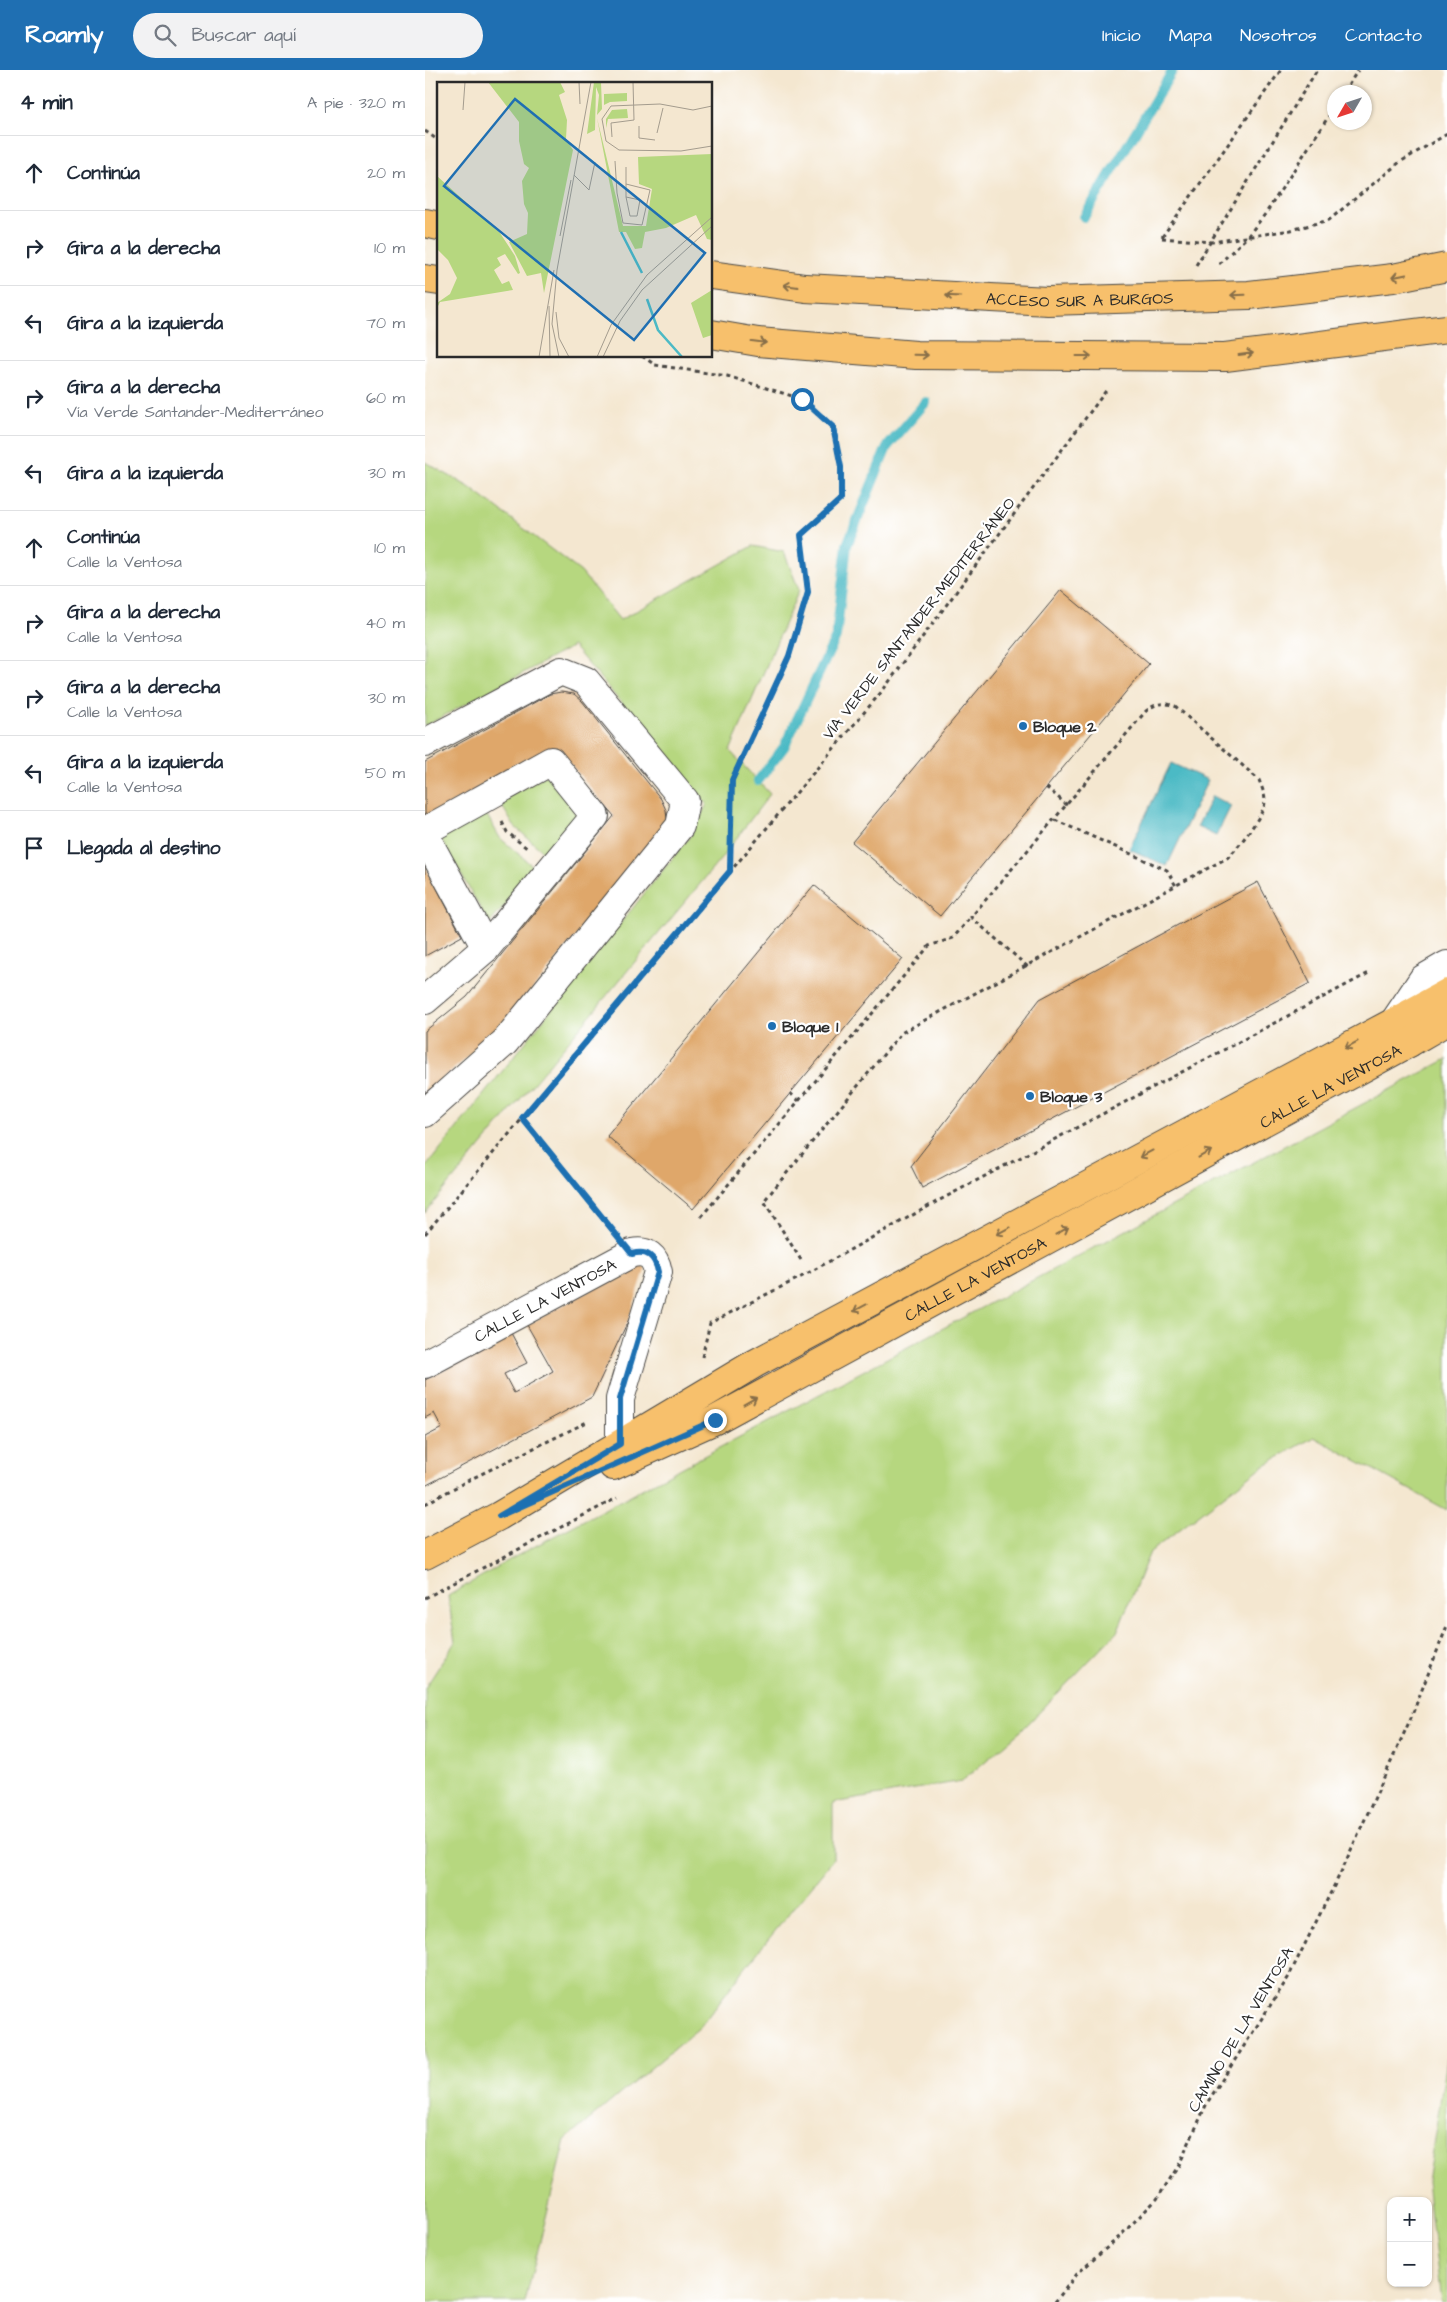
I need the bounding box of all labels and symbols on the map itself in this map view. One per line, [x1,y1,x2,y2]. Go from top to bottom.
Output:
inset map [437,82,713,358]
north arrow [1327,85,1372,130]
one-way arrow [1392,272,1408,282]
one-way arrow [783,281,799,291]
street label: ACCESO SUR A BURGOS [986,287,1174,313]
one-way arrow [1230,290,1246,300]
one-way arrow [945,292,961,301]
one-way arrow [751,337,767,347]
one-way arrow [1238,349,1254,359]
one-way arrow [913,350,929,360]
one-way arrow [1076,351,1092,361]
route start [791,388,814,411]
street label: VÍA VERDE SANTANDER-MEDITERRÁNEO [817,493,1020,744]
place label: Bloque 2 [1033,716,1097,738]
marker: Bloque 2 [1017,720,1029,732]
place label: Bloque 1 [782,1016,839,1038]
marker: Bloque 1 [766,1020,778,1032]
street label: CALLE LA VENTOSA [1256,1039,1405,1134]
one-way arrow [1344,1040,1359,1050]
place label: Bloque 3 [1040,1086,1103,1108]
marker: Bloque 3 [1024,1090,1036,1102]
one-way arrow [1197,1149,1212,1158]
one-way arrow [1140,1150,1154,1160]
one-way arrow [1055,1226,1069,1236]
one-way arrow [996,1227,1011,1236]
street label: CALLE LA VENTOSA [901,1232,1050,1327]
street label: CALLE LA VENTOSA [470,1254,620,1348]
one-way arrow [853,1304,868,1313]
one-way arrow [743,1396,758,1406]
route end [704,1409,727,1432]
street label: CAMINO DE LA VENTOSA [1183,1943,1299,2116]

